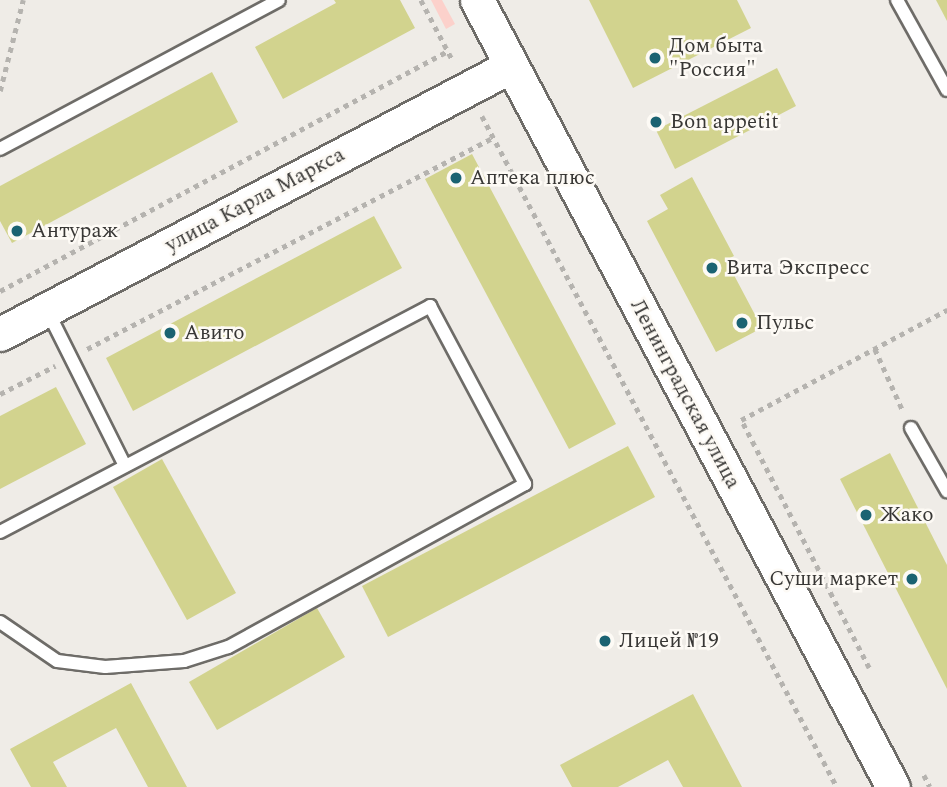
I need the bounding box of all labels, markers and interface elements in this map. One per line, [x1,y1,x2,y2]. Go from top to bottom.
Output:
place label: Дом быта "Россия" [669,33,763,83]
marker: Дом быта "Россия" [647,50,663,66]
place label: Bon appetit [670,109,779,135]
marker: Bon appetit [648,114,664,130]
street label: улица Карла Маркса [161,142,349,258]
place label: Аптека плюс [470,165,595,191]
marker: Аптека плюс [448,170,464,186]
place label: Антураж [31,218,118,244]
marker: Антураж [9,223,25,239]
place label: Вита Экспресс [726,255,870,281]
marker: Вита Экспресс [704,260,720,276]
street label: Ленинградская улица [624,295,746,493]
place label: Пульс [756,310,814,336]
marker: Пульс [734,315,750,331]
place label: Авито [184,320,245,346]
marker: Авито [162,325,178,341]
place label: Жако [880,502,934,528]
marker: Жако [858,507,874,523]
place label: Суши маркет [769,566,898,592]
marker: Суши маркет [904,571,920,587]
place label: Лицей №19 [619,628,719,654]
marker: Лицей №19 [597,633,613,649]

